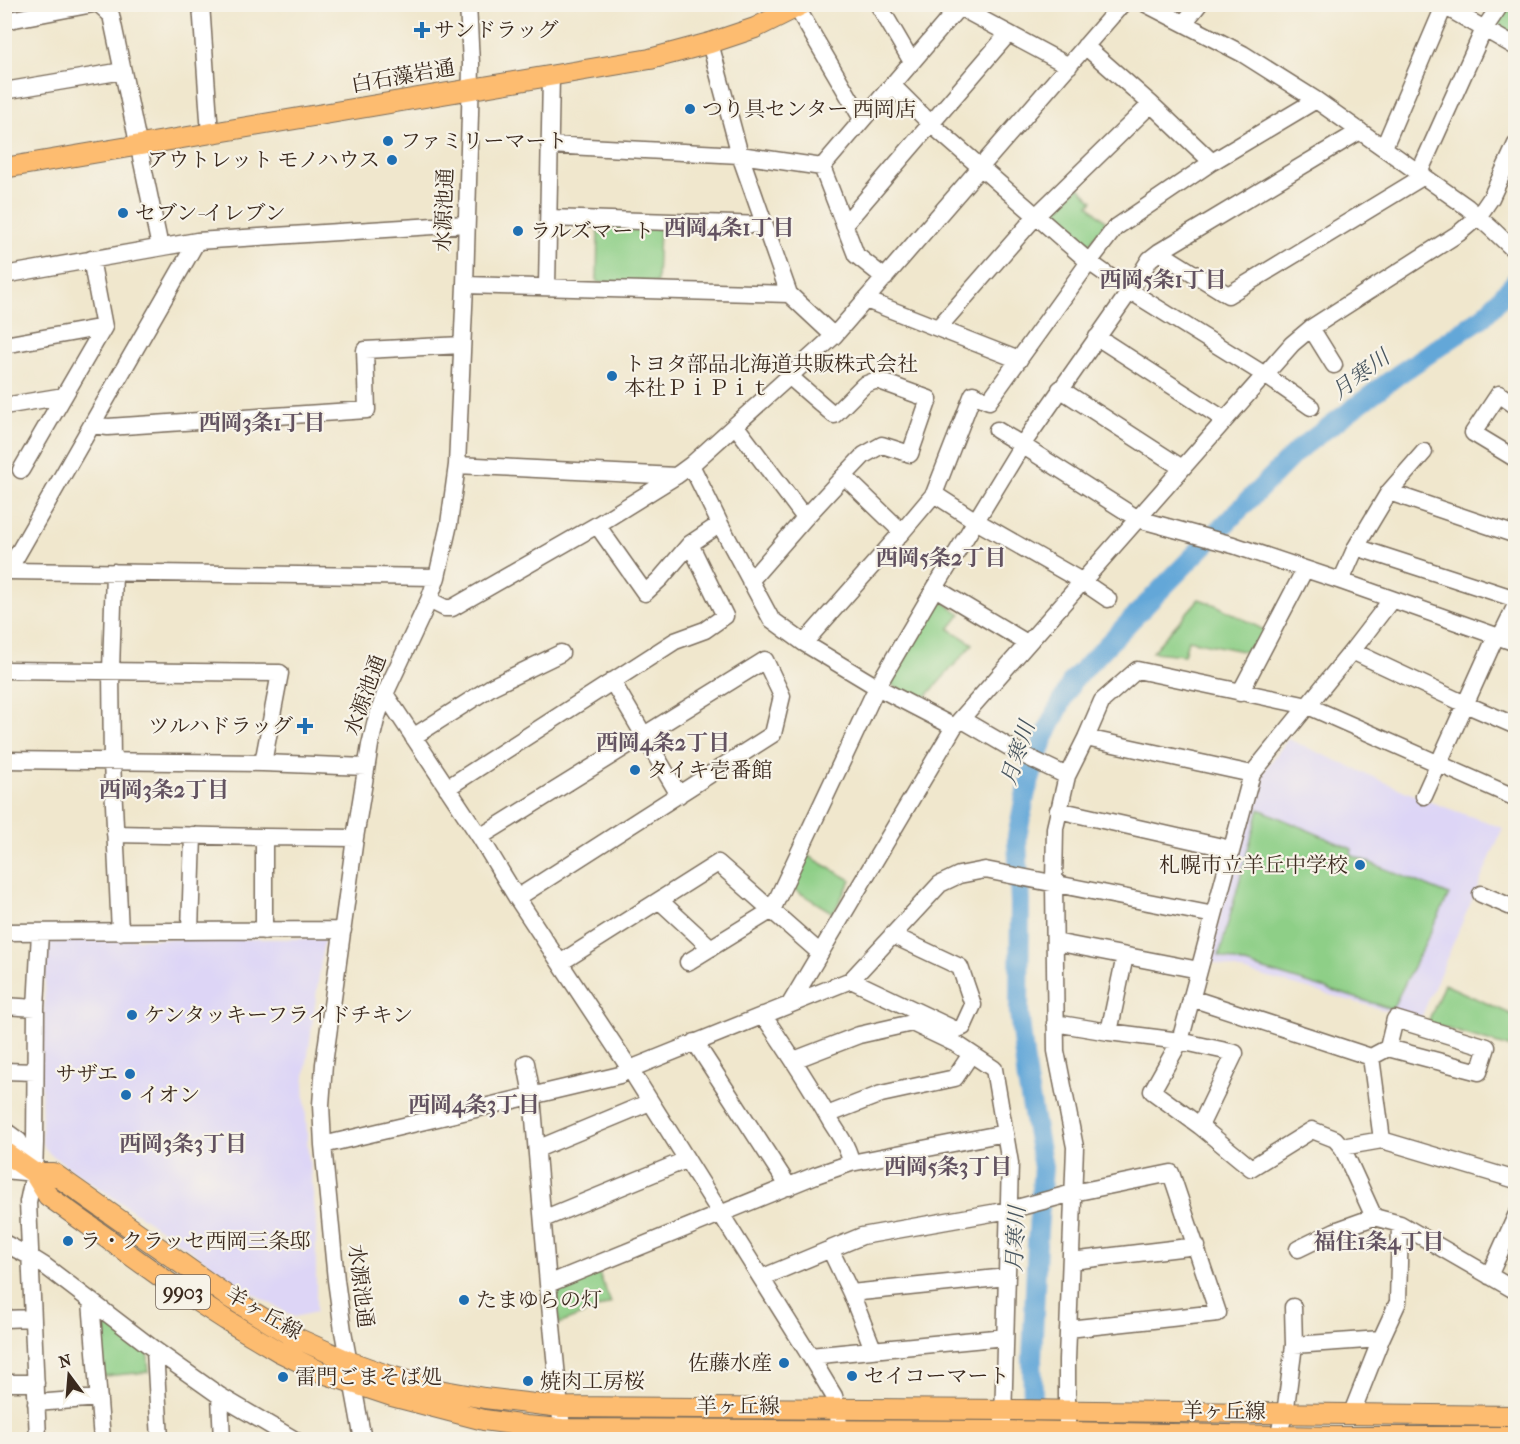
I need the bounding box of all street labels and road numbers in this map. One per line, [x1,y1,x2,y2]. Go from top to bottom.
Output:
street label: 白石藻岩通 [349,55,457,97]
street label: 水源池通 [431,168,457,252]
street label: 水源池通 [339,651,391,739]
street label: 水源池通 [344,1243,378,1329]
road number: 9903 [156,1275,210,1309]
street label: 羊ヶ丘線 [222,1282,306,1344]
street label: 羊ヶ丘線 [696,1394,780,1418]
street label: 羊ヶ丘線 [1182,1398,1266,1424]

